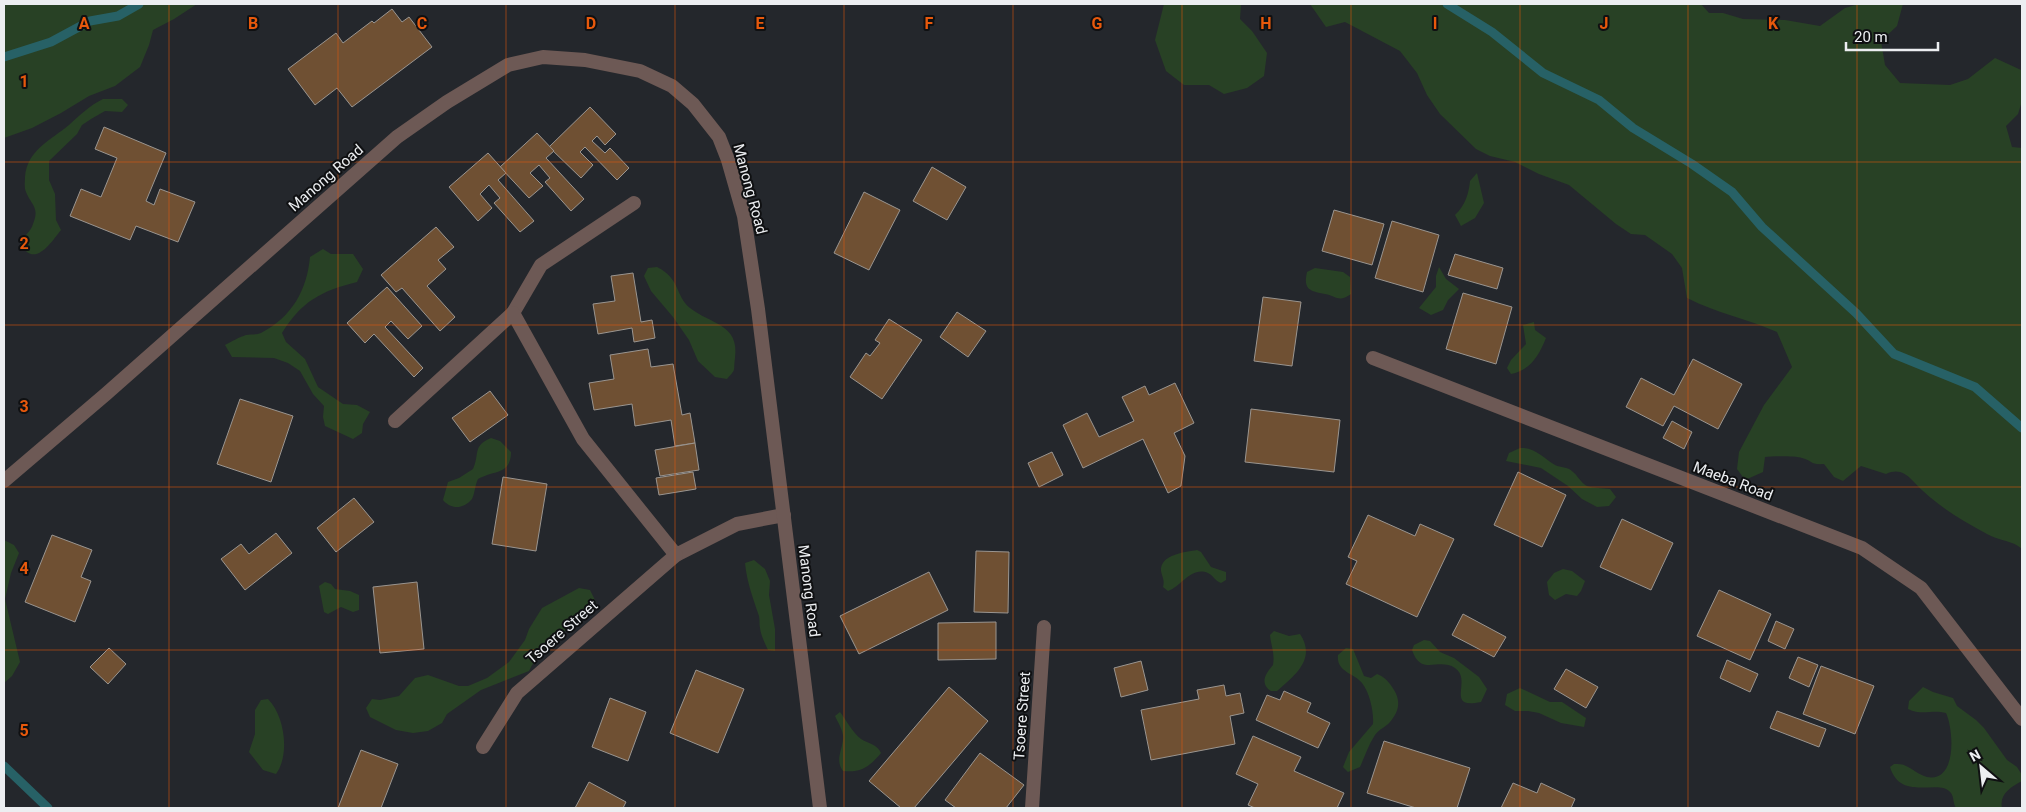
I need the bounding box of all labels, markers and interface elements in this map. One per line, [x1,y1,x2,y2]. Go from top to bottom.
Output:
text: A [79,14,90,33]
text: B [248,14,258,33]
text: C [417,14,427,33]
text: D [586,14,596,33]
text: E [756,14,765,33]
text: F [925,14,934,33]
text: G [1092,14,1103,33]
text: H [1260,14,1272,33]
text: I [1433,14,1437,33]
text: J [1600,14,1608,33]
text: K [1768,14,1779,33]
scale bar [1846,20,1938,52]
text: 20 m [1854,28,1888,46]
text: 1 [19,72,29,91]
street label: Manong Road [285,141,367,215]
street label: Manong Road [729,142,771,236]
text: 2 [19,234,29,253]
text: 3 [19,397,29,416]
street label: Maeba Road [1691,458,1775,504]
street label: Manong Road [794,544,824,638]
text: 4 [19,559,29,578]
street label: Tsoere Street [523,596,601,668]
street label: Tsoere Street [1010,671,1034,761]
text: 5 [19,721,29,740]
north arrow [1956,742,2006,792]
text: N [1967,746,1983,765]

